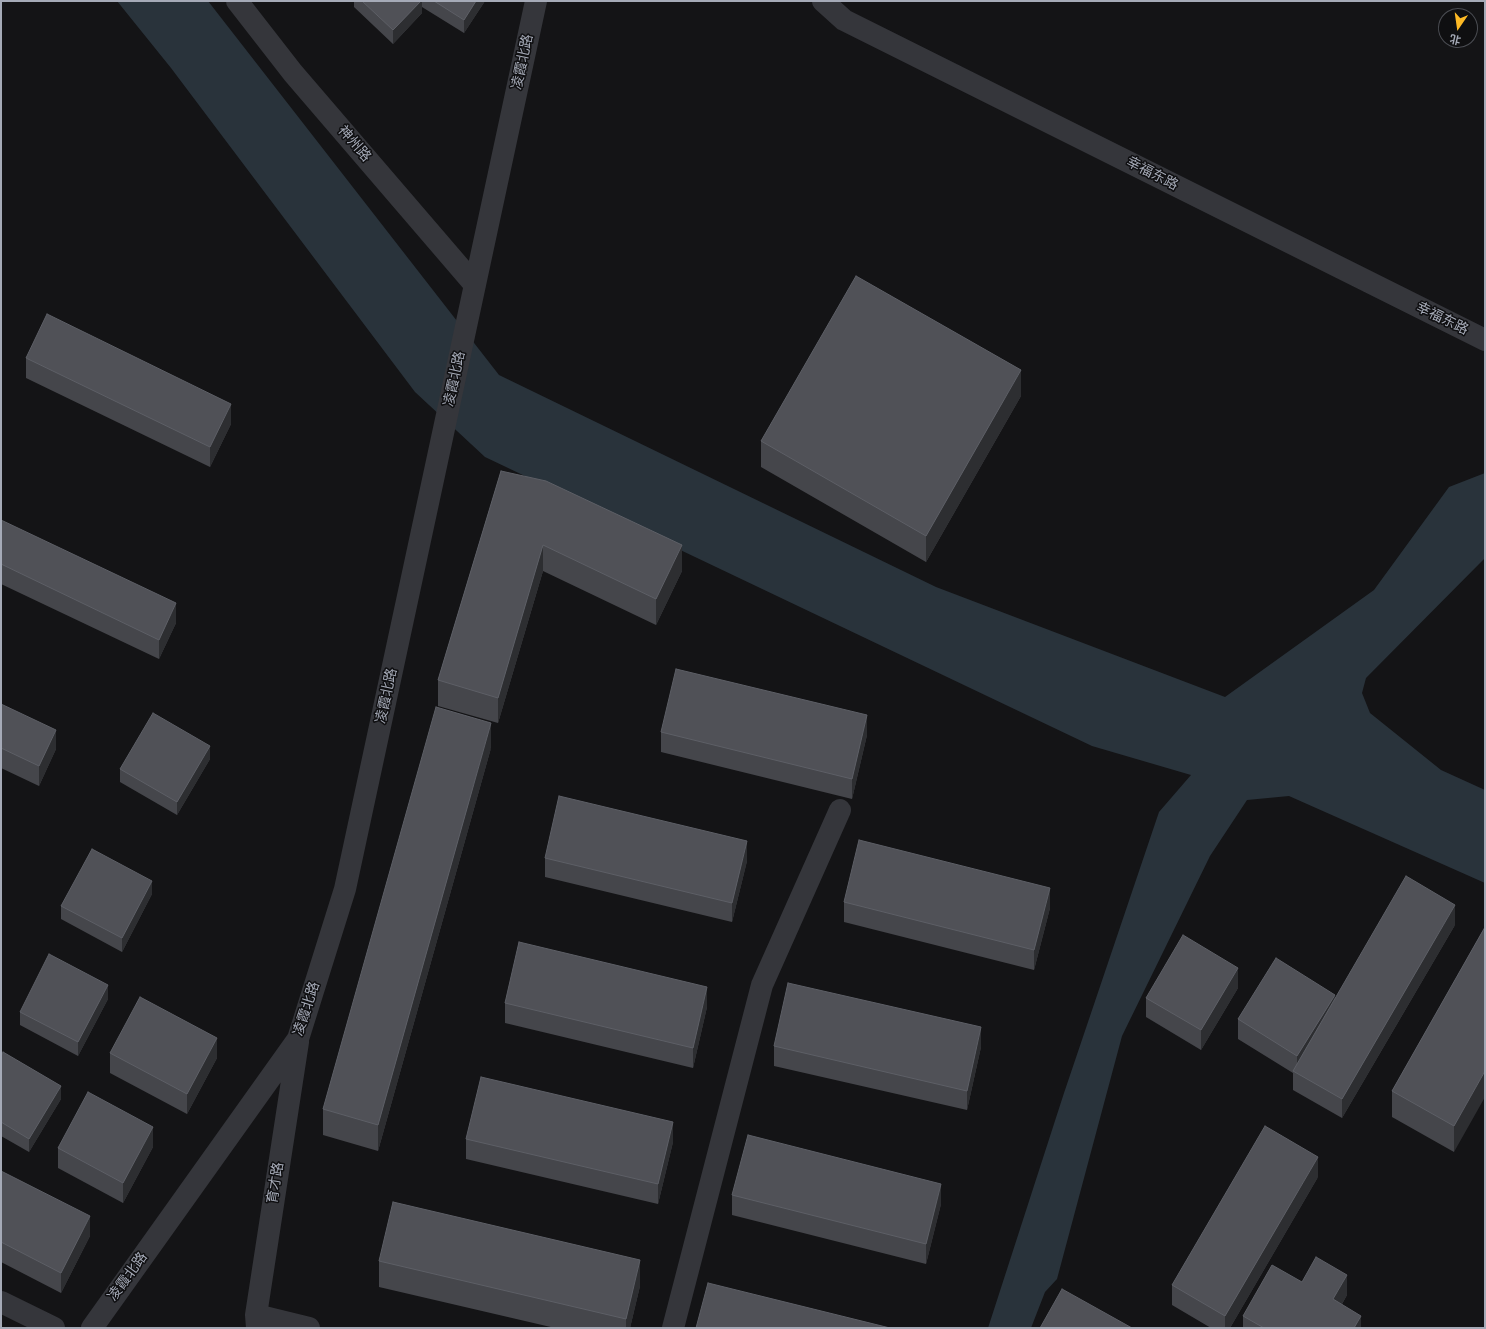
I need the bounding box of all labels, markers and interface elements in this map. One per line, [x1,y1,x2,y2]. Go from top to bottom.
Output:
north arrow [1438,8,1478,48]
text: 北 [1449,32,1462,47]
street label: 凌霞北路 [509,33,537,91]
street label: 神州路 [334,123,374,165]
street label: 幸福东路 [1123,154,1181,194]
street label: 幸福东路 [1413,299,1471,339]
street label: 凌霞北路 [441,350,469,408]
street label: 凌霞北路 [373,667,401,725]
street label: 凌霞北路 [290,980,324,1038]
street label: 育才路 [264,1161,288,1205]
street label: 凌霞北路 [105,1249,151,1305]

